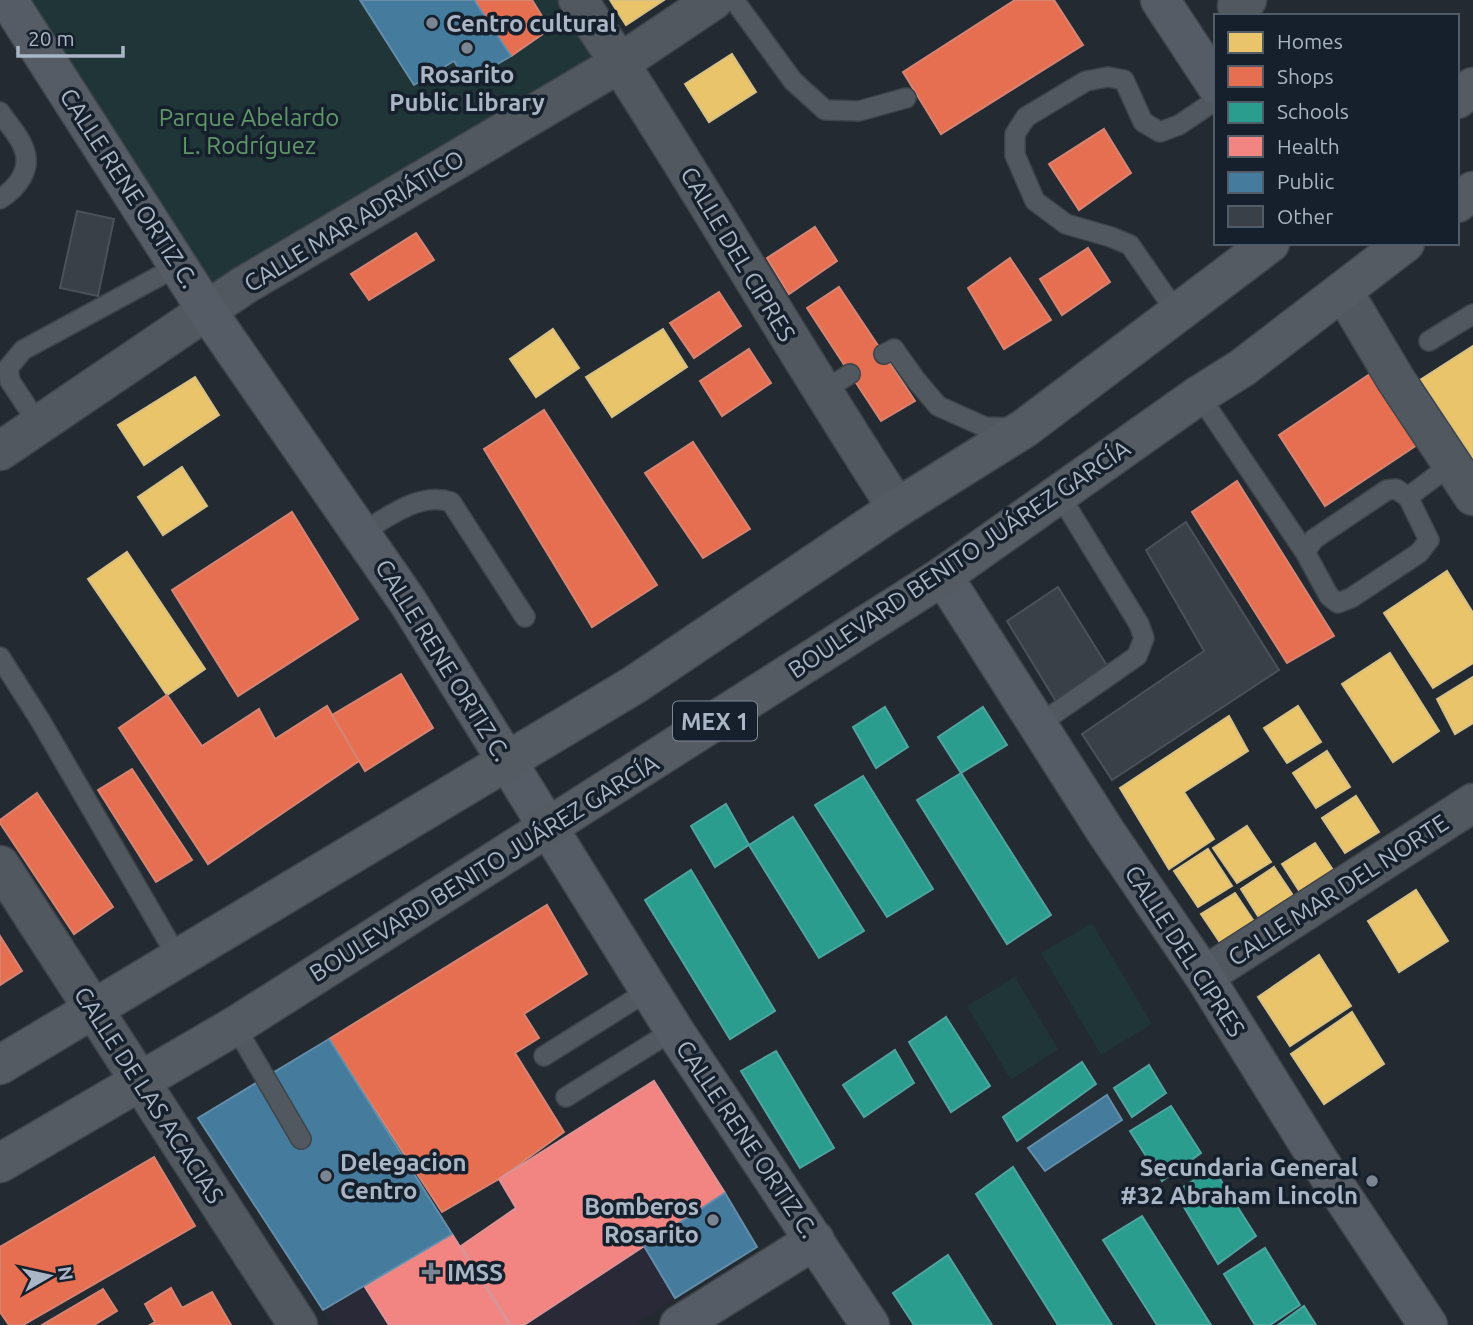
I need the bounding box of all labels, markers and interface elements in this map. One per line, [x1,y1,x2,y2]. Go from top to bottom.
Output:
place label: Centro cultural [446,10,617,37]
scale bar [18,14,122,58]
legend [1214,14,1459,245]
marker: Centro cultural [424,15,440,31]
text: 20 m [28,26,75,50]
text: Homes [1277,29,1343,53]
marker: Rosarito Public Library [459,40,475,56]
place label: Rosarito Public Library [389,61,545,116]
text: Shops [1277,64,1334,88]
street label: CALLE RENE ORTIZ C. [54,83,204,293]
text: Schools [1277,99,1349,123]
park label: Parque Abelardo L. Rodríguez [159,104,339,159]
text: Health [1277,134,1340,158]
street label: CALLE MAR ADRIÁTICO [239,144,469,297]
street label: CALLE DEL CIPRES [675,162,801,346]
text: Public [1277,169,1334,193]
text: Other [1277,204,1333,228]
street label: BOULEVARD BENITO JUÁREZ GARCÍA [783,433,1135,684]
street label: CALLE RENE ORTIZ C. [370,554,516,766]
road number: MEX 1 [673,702,757,740]
street label: BOULEVARD BENITO JUÁREZ GARCÍA [304,748,664,987]
street label: CALLE MAR DEL NORTE [1223,809,1453,971]
street label: CALLE DEL CIPRES [1120,860,1250,1042]
street label: CALLE DE LAS ACACIAS [69,982,229,1208]
street label: CALLE RENE ORTIZ C. [671,1035,823,1243]
place label: Delegacion Centro [340,1149,467,1204]
place label: Secundaria General #32 Abraham Lincoln [1120,1154,1358,1209]
marker: Delegacion Centro [318,1168,334,1184]
marker: Secundaria General #32 Abraham Lincoln [1364,1173,1380,1189]
place label: Bomberos Rosarito [584,1193,699,1248]
marker: Bomberos Rosarito [705,1212,721,1228]
north arrow [14,1241,84,1311]
place label: IMSS [447,1259,503,1286]
marker: IMSS [421,1262,441,1282]
text: N [54,1265,78,1282]

